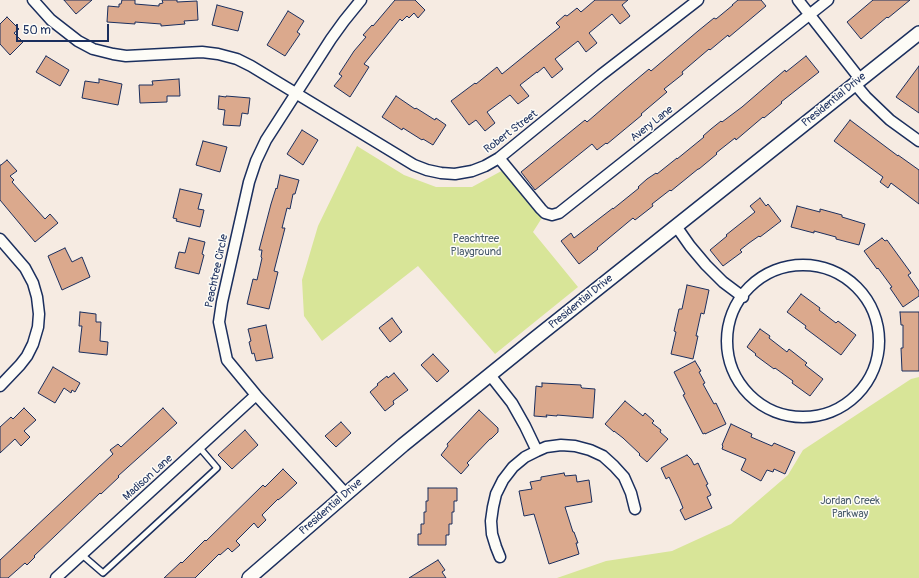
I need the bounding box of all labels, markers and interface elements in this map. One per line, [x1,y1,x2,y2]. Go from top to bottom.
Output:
scale bar [18,16,111,42]
text: 50 m [23,23,51,38]
street label: Presidential Drive [799,70,869,130]
street label: Avery Lane [628,103,676,145]
street label: Robert Street [482,108,540,156]
park label: Peachtree Playground [451,232,501,258]
street label: Peachtree Circle [203,233,231,309]
street label: Presidential Drive [546,272,616,332]
street label: Madison Lane [120,452,176,504]
street label: Presidential Drive [297,476,365,538]
park label: Jordan Creek Parkway [820,494,880,520]

